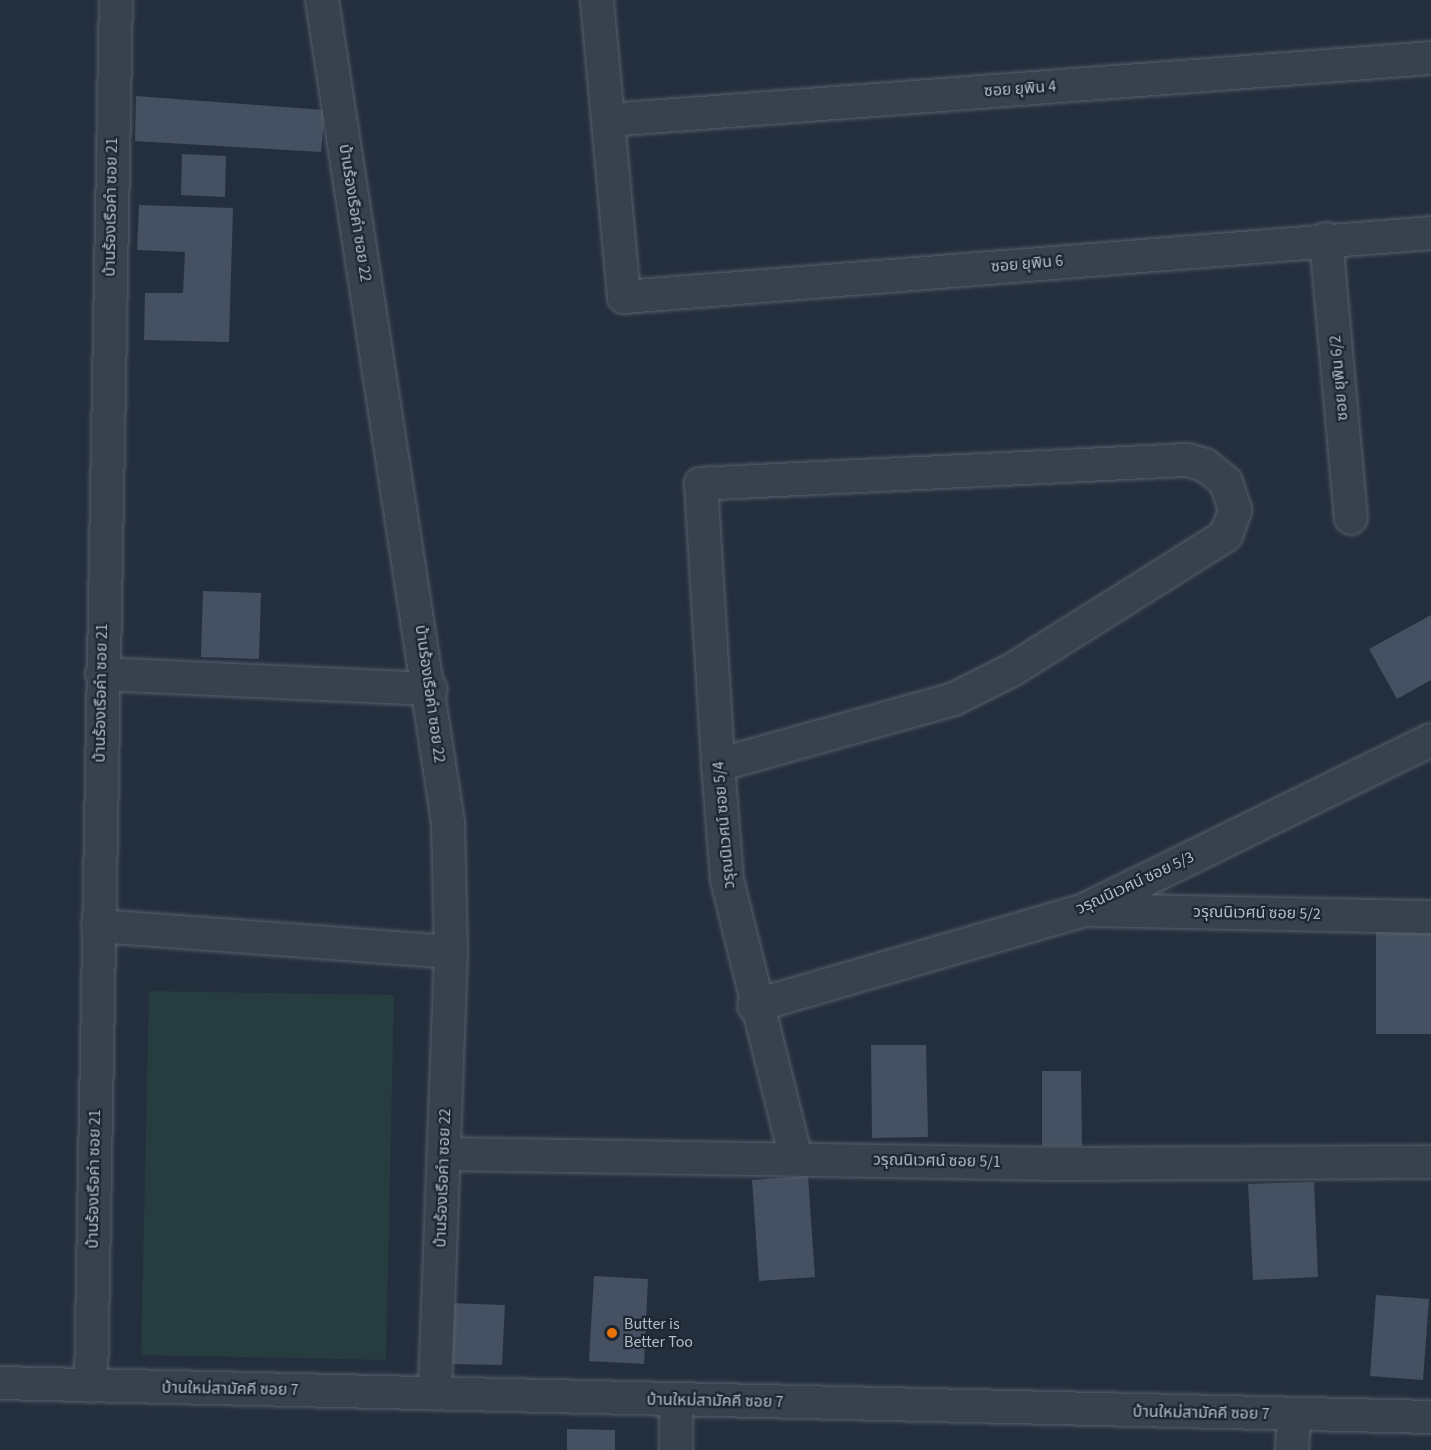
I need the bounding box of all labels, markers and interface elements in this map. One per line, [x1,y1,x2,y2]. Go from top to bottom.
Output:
street label: ซอย ยุพิน 4 [983,77,1057,101]
street label: บ้านร้องเรือคำ ซอย 21 [100,137,122,277]
street label: บ้านร้องเรือคำ ซอย 22 [335,143,375,283]
street label: ซอย ยุพิน 6 [990,251,1064,277]
street label: ซอย ยุพิน 6/2 [1326,334,1352,422]
street label: บ้านร้องเรือคำ ซอย 21 [90,623,112,763]
street label: บ้านร้องเรือคำ ซอย 22 [411,624,449,764]
street label: วรุณนิเวศน์ ซอย 5/4 [709,761,739,889]
street label: วรุณนิเวศน์ ซอย 5/3 [1073,847,1197,919]
street label: วรุณนิเวศน์ ซอย 5/2 [1193,902,1321,924]
street label: บ้านร้องเรือคำ ซอย 22 [431,1108,455,1248]
street label: บ้านร้องเรือคำ ซอย 21 [83,1109,105,1249]
street label: วรุณนิเวศน์ ซอย 5/1 [873,1150,1001,1172]
place label: Butter is Better Too [624,1314,693,1352]
marker: Butter is Better Too [605,1326,619,1340]
street label: บ้านใหม่สามัคคี ซอย 7 [161,1378,299,1400]
street label: บ้านใหม่สามัคคี ซอย 7 [646,1390,784,1412]
street label: บ้านใหม่สามัคคี ซอย 7 [1132,1402,1270,1424]

